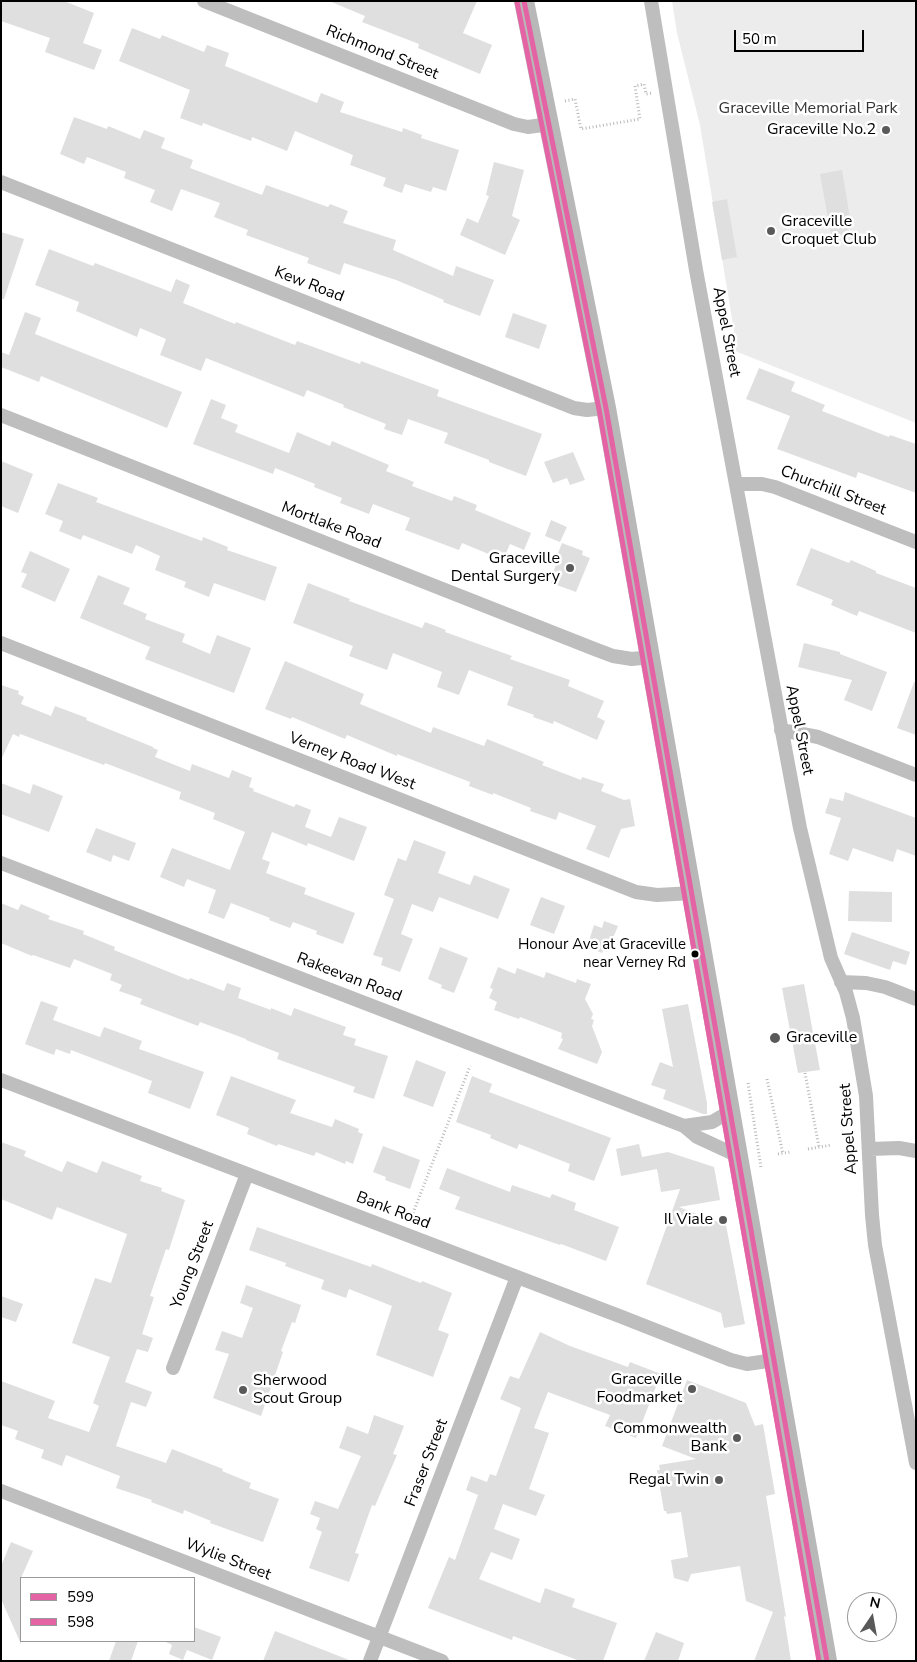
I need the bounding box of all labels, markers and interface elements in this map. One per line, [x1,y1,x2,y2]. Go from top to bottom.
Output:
scale bar [737,20,867,52]
street label: Richmond Street [323,22,441,84]
text: 50 m [742,29,777,49]
park label: Graceville Memorial Park [719,99,897,119]
place label: Graceville No.2 [767,120,876,140]
marker: Graceville No.2 [880,124,892,136]
place label: Graceville Croquet Club [781,212,877,250]
marker: Graceville Croquet Club [765,225,777,237]
street label: Kew Road [271,263,347,307]
street label: Appel Street [708,285,744,379]
street label: Churchill Street [777,462,889,520]
street label: Mortlake Road [278,498,384,554]
place label: Graceville Dental Surgery [451,549,560,587]
marker: Graceville Dental Surgery [564,562,576,574]
street label: Appel Street [781,683,817,777]
street label: Verney Road West [286,729,418,795]
place label: Honour Ave at Graceville near Verney Rd [518,936,686,971]
street label: Rakeevan Road [294,949,404,1007]
marker: Honour Ave at Graceville near Verney Rd [690,949,700,959]
place label: Graceville [786,1028,857,1048]
marker: Graceville [768,1031,782,1045]
street label: Appel Street [836,1083,862,1175]
street label: Bank Road [353,1188,433,1234]
place label: Il Viale [664,1210,713,1230]
marker: Il Viale [717,1214,729,1226]
street label: Young Street [167,1218,219,1312]
place label: Graceville Foodmarket [597,1370,682,1408]
place label: Sherwood Scout Group [253,1371,342,1409]
marker: Graceville Foodmarket [686,1383,698,1395]
marker: Sherwood Scout Group [237,1384,249,1396]
street label: Fraser Street [401,1416,453,1510]
place label: Commonwealth Bank [613,1419,727,1457]
marker: Commonwealth Bank [731,1432,743,1444]
place label: Regal Twin [628,1470,709,1490]
marker: Regal Twin [713,1474,725,1486]
street label: Wylie Street [182,1535,274,1585]
legend [20,1577,195,1642]
text: 599 [67,1587,94,1607]
north arrow [847,1592,897,1642]
text: N [868,1592,882,1613]
text: 598 [67,1612,94,1632]

